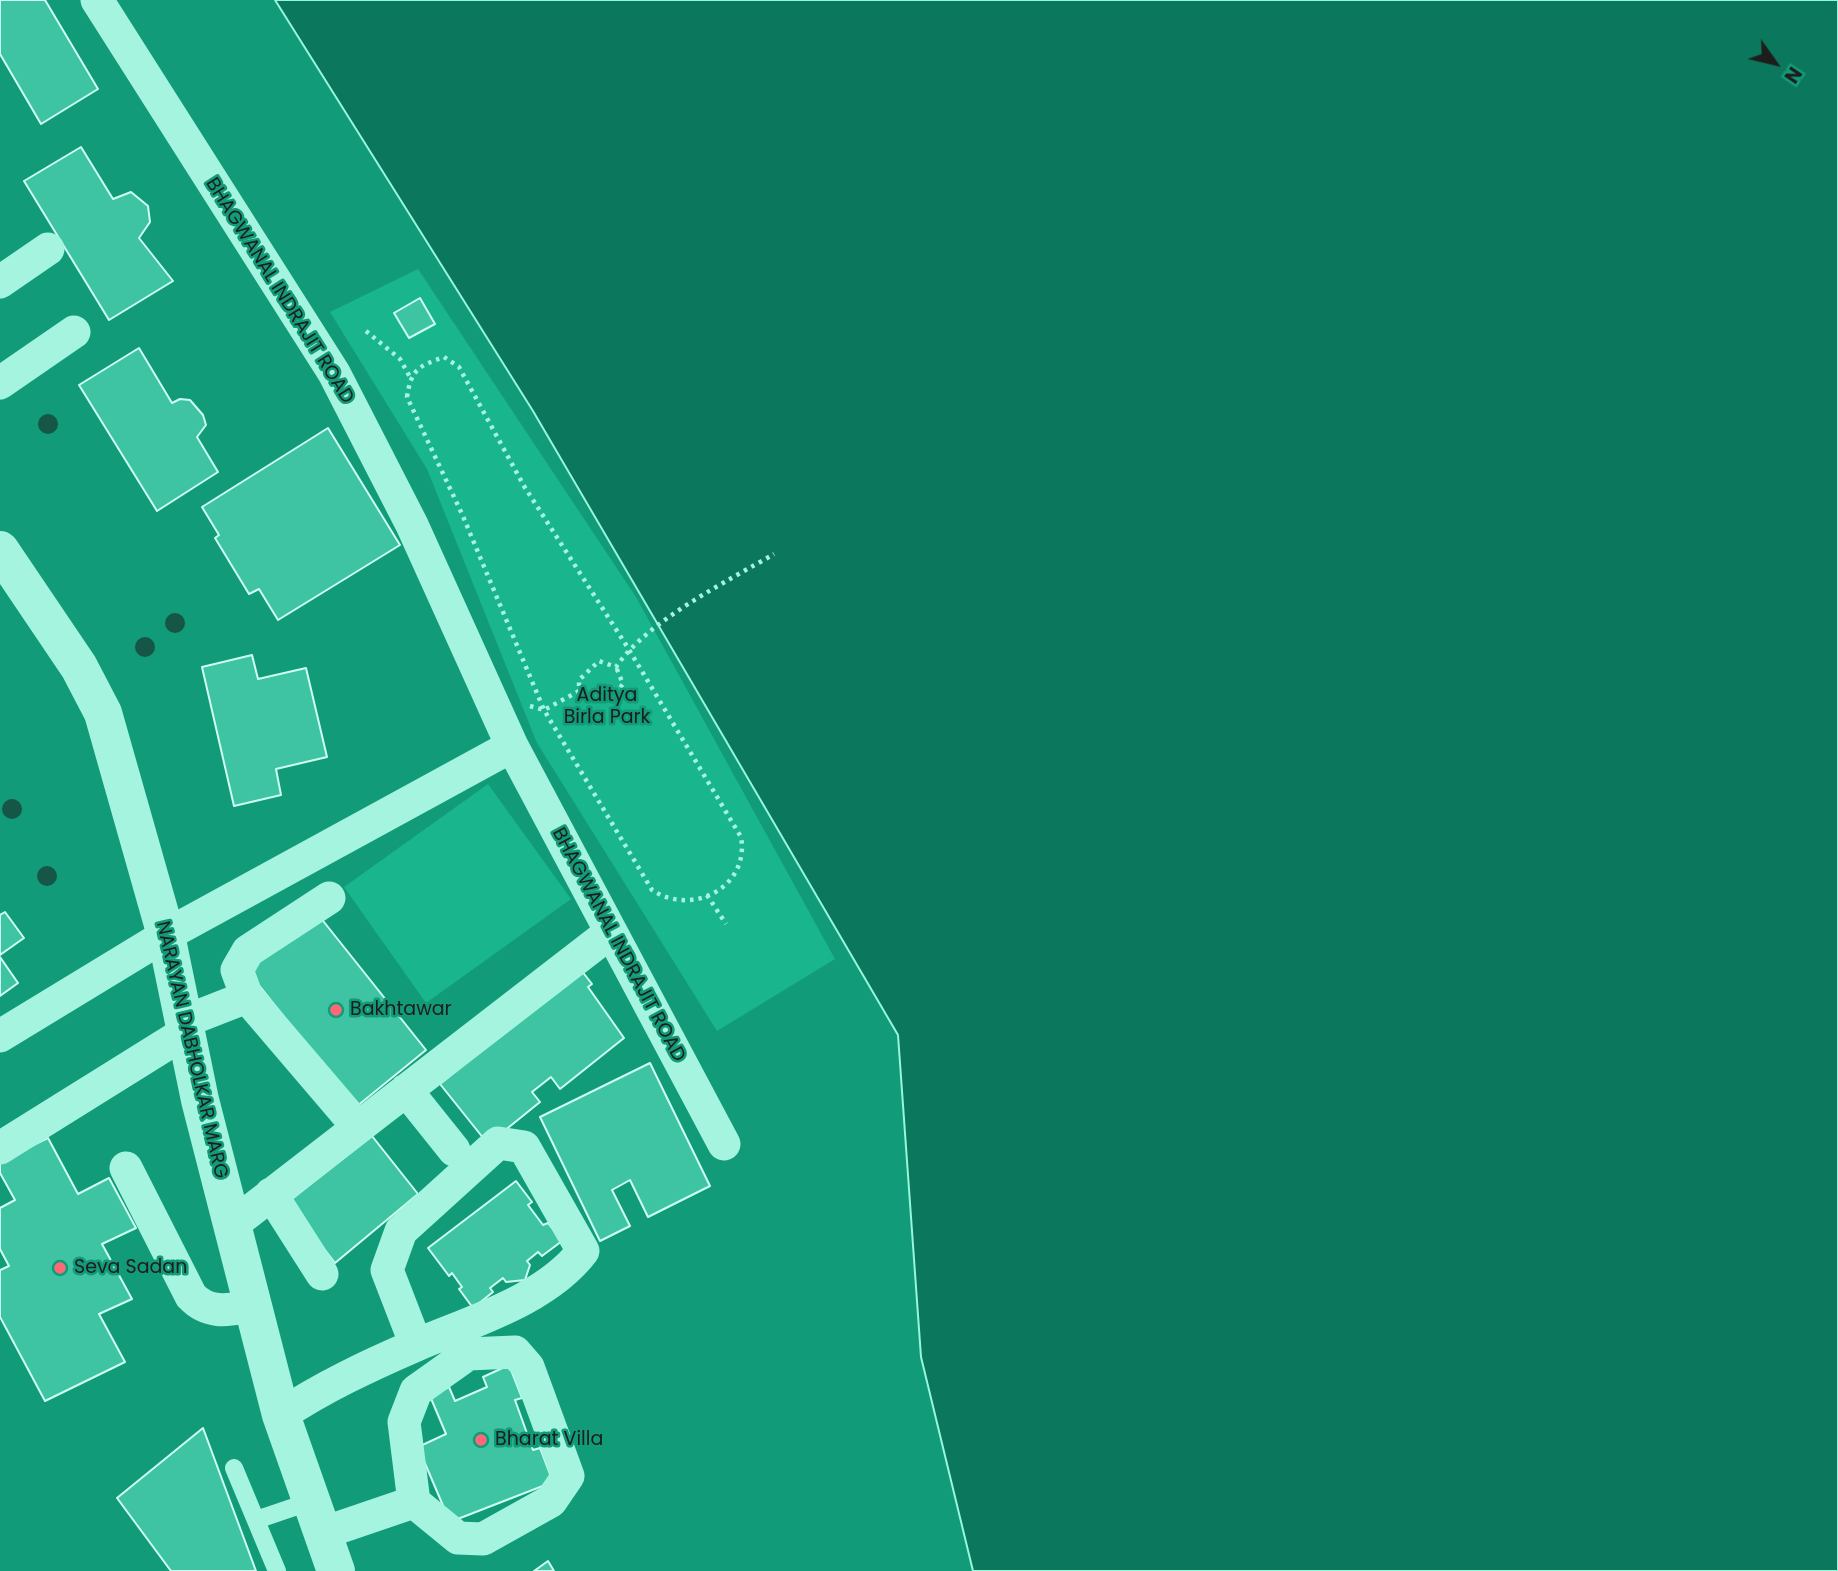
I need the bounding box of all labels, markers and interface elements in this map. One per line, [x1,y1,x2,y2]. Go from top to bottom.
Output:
north arrow [1740,28,1810,98]
text: N [1778,62,1808,88]
street label: BHAGWANAL INDRAJIT ROAD [200,174,358,408]
park label: Aditya Birla Park [564,685,650,729]
street label: BHAGWANAL INDRAJIT ROAD [546,824,690,1066]
street label: NARAYAN DABHOLKAR MARG [150,919,232,1181]
place label: Bakhtawar [350,999,452,1021]
marker: Bakhtawar [328,1002,344,1018]
place label: Seva Sadan [74,1257,187,1279]
marker: Seva Sadan [52,1260,68,1276]
place label: Bharat Villa [495,1429,603,1451]
marker: Bharat Villa [473,1432,489,1448]

